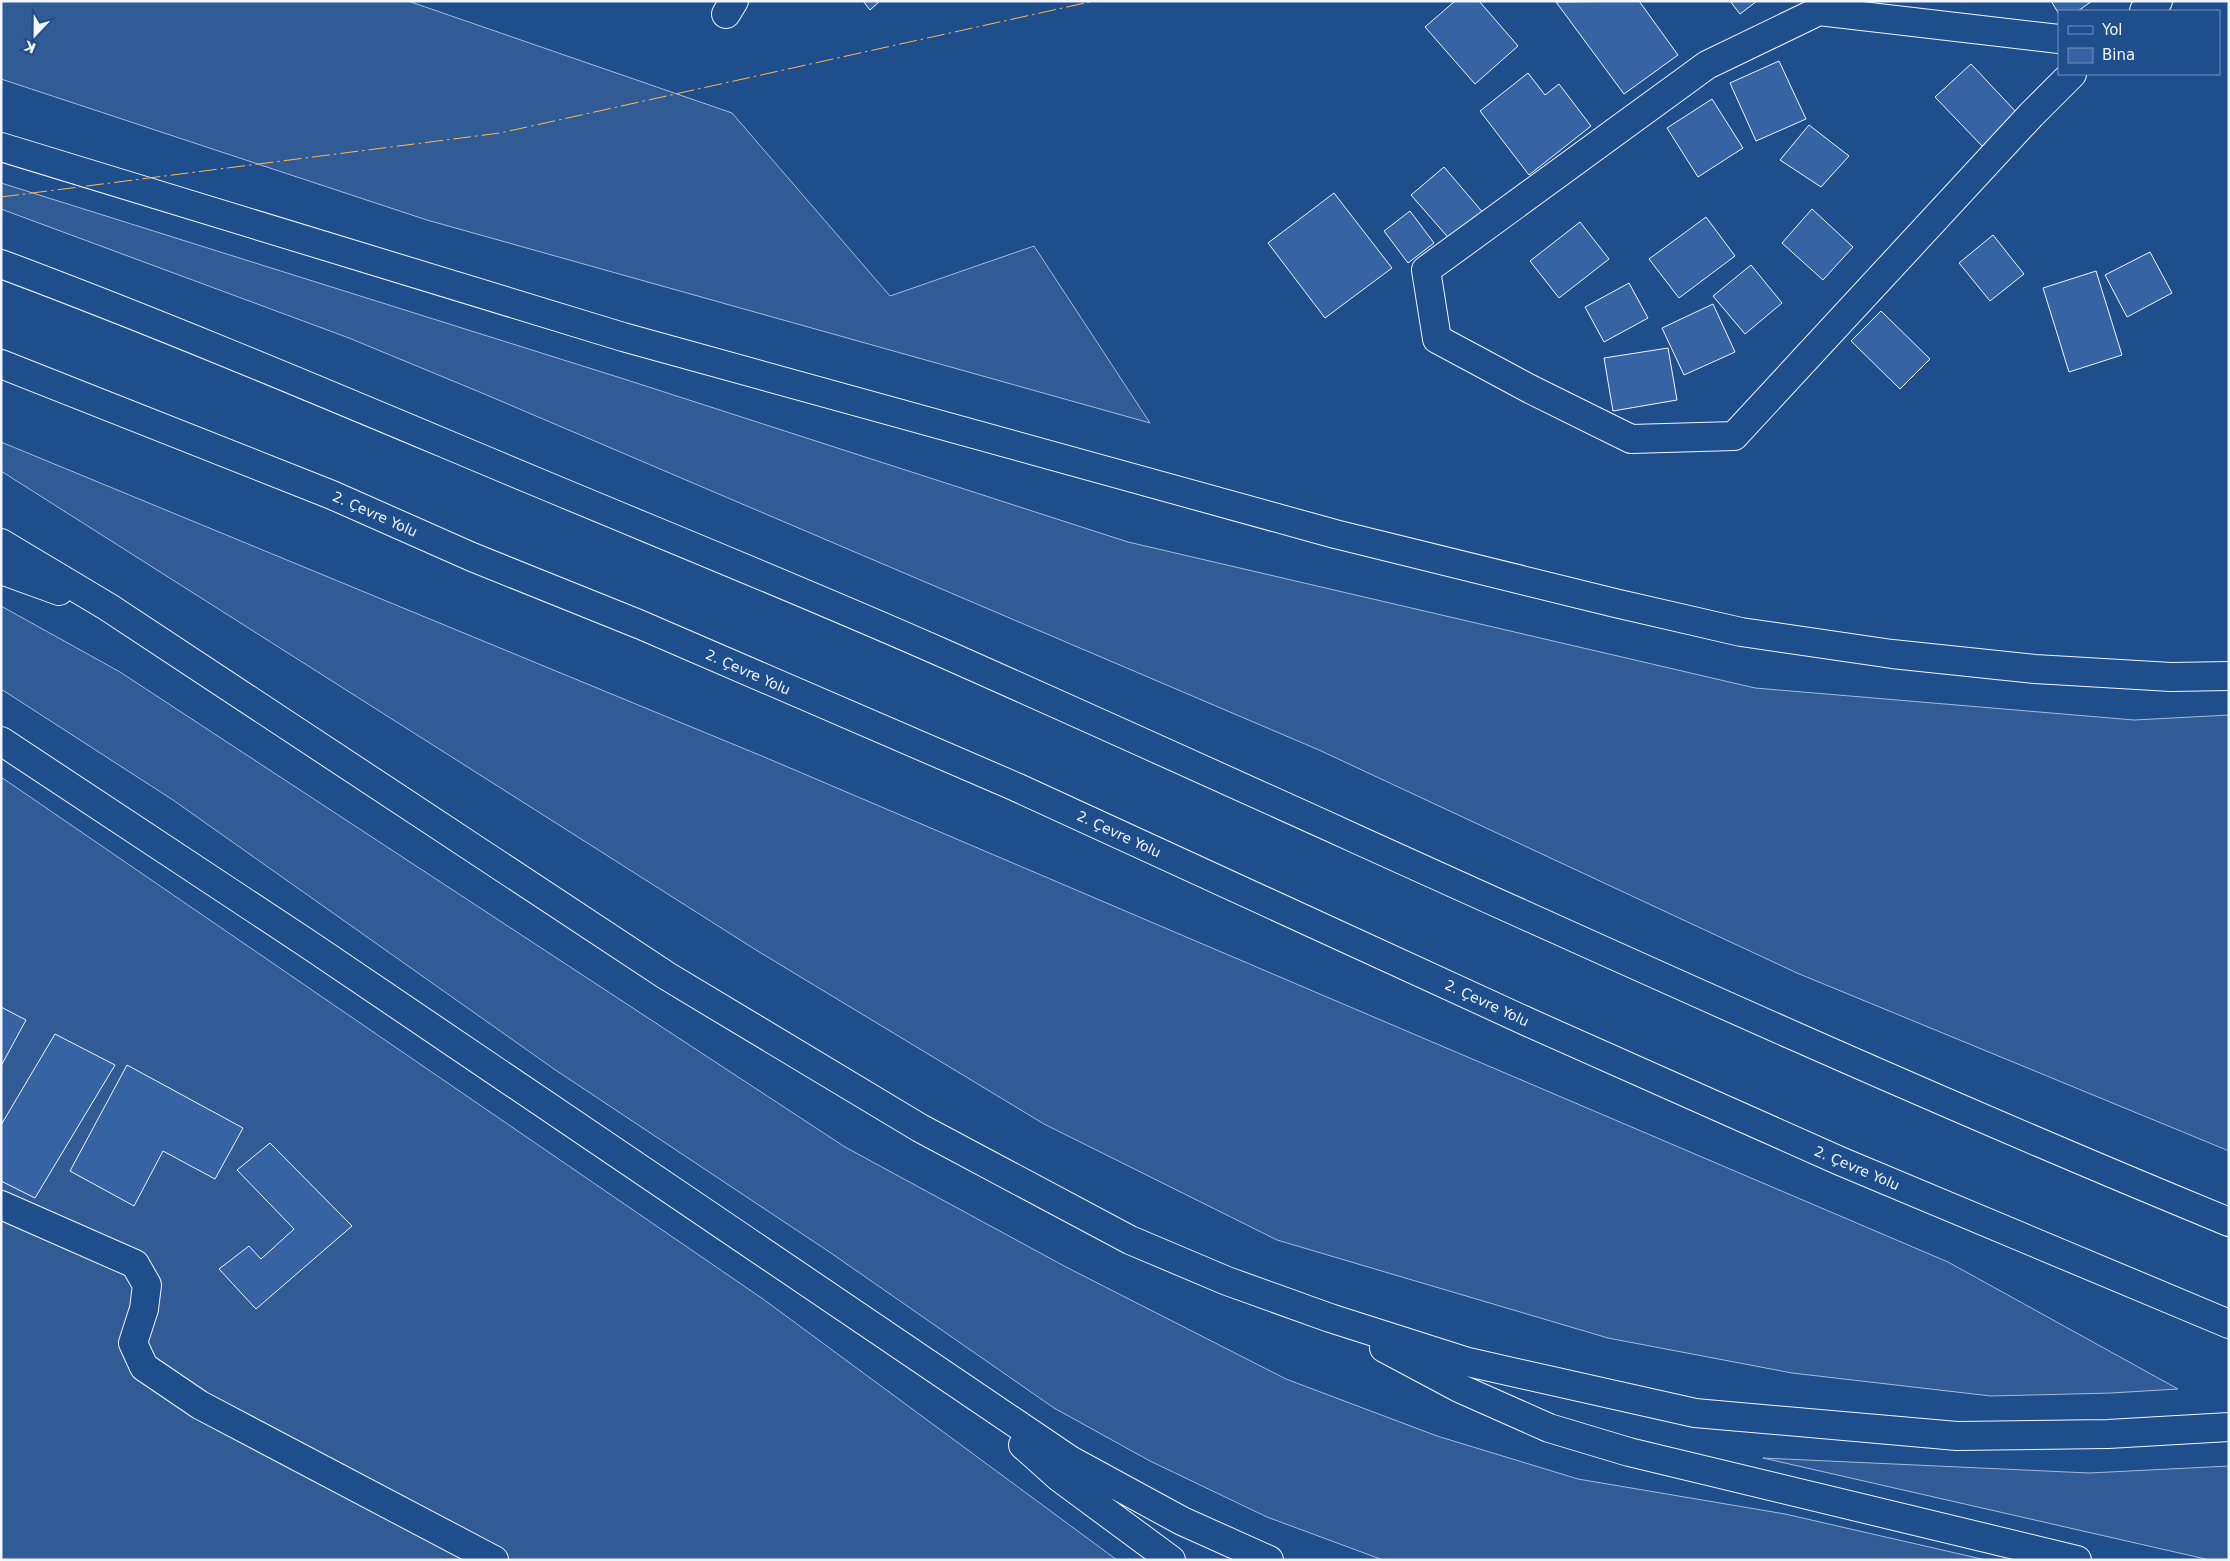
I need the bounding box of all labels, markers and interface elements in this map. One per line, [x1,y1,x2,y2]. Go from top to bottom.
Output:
north arrow [10,10,60,60]
legend [2058,10,2220,75]
text: Yol [2101,21,2123,39]
text: K [21,37,38,57]
text: Bina [2102,46,2135,64]
street label: 2. Çevre Yolu [330,488,420,540]
street label: 2. Çevre Yolu [703,646,793,698]
street label: 2. Çevre Yolu [1074,808,1164,860]
street label: 2. Çevre Yolu [1442,977,1532,1029]
street label: 2. Çevre Yolu [1812,1143,1902,1193]

